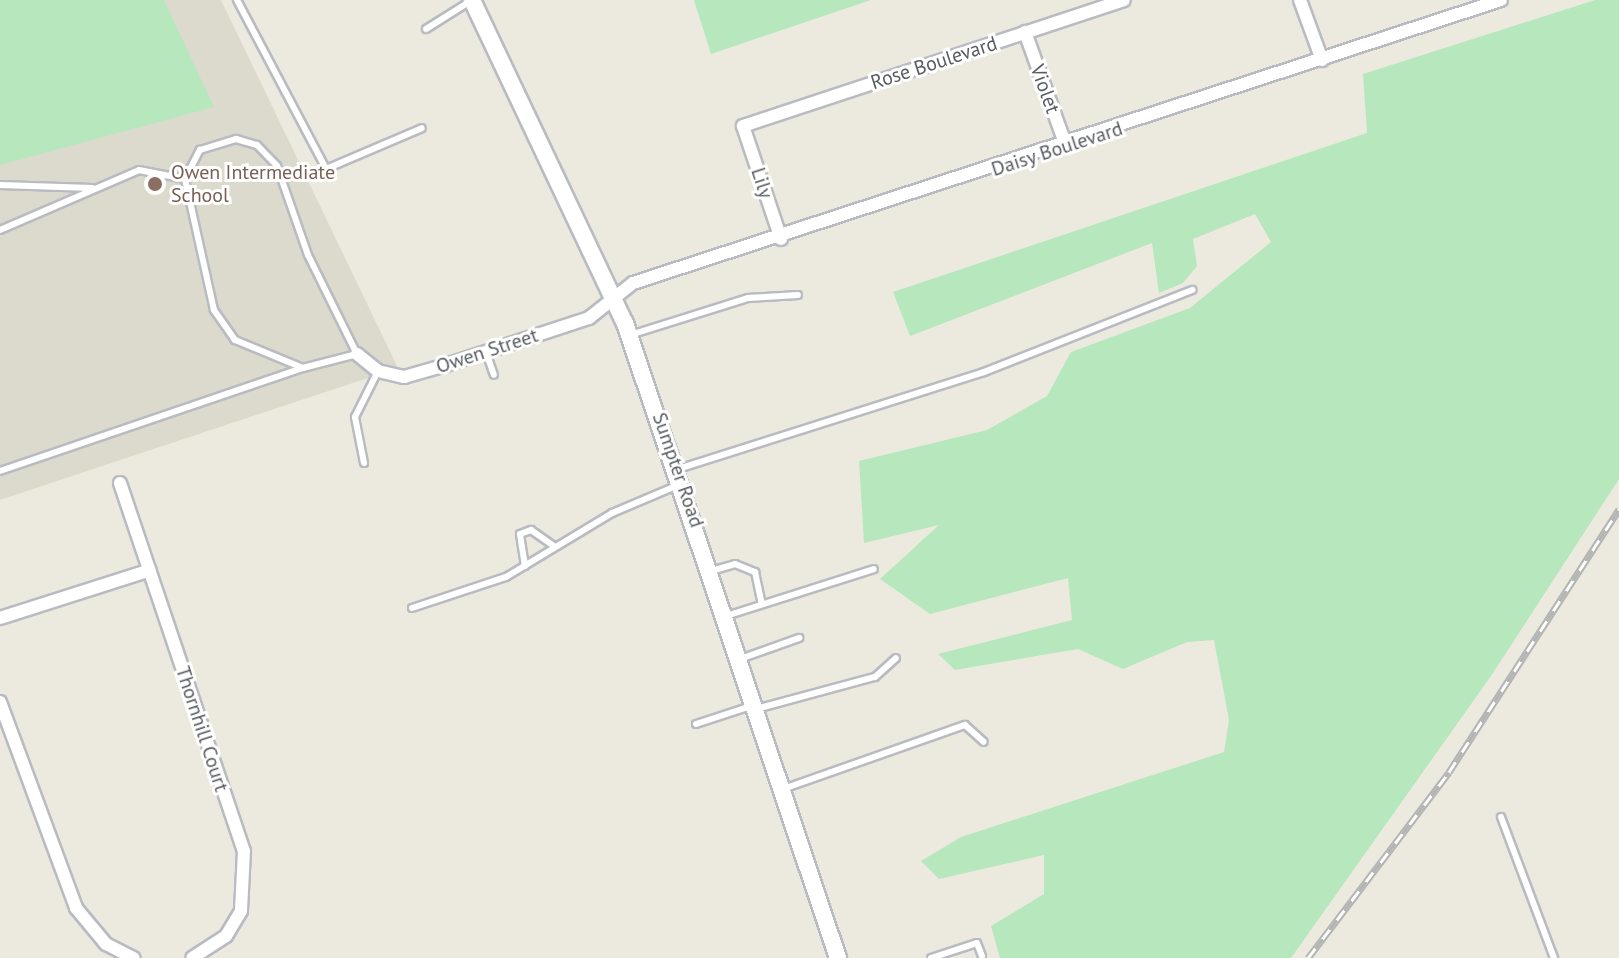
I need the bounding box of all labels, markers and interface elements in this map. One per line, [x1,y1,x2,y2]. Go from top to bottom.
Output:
street label: Rose Boulevard [868,31,1000,95]
street label: Violet [1025,61,1065,117]
street label: Daisy Boulevard [988,116,1126,182]
place label: Owen Intermediate School [171,160,335,207]
street label: Lily [746,165,778,201]
marker: Owen Intermediate School [146,175,164,193]
street label: Owen Street [433,323,541,379]
street label: Sumpter Road [647,410,709,530]
street label: Thornhill Court [170,663,234,795]

